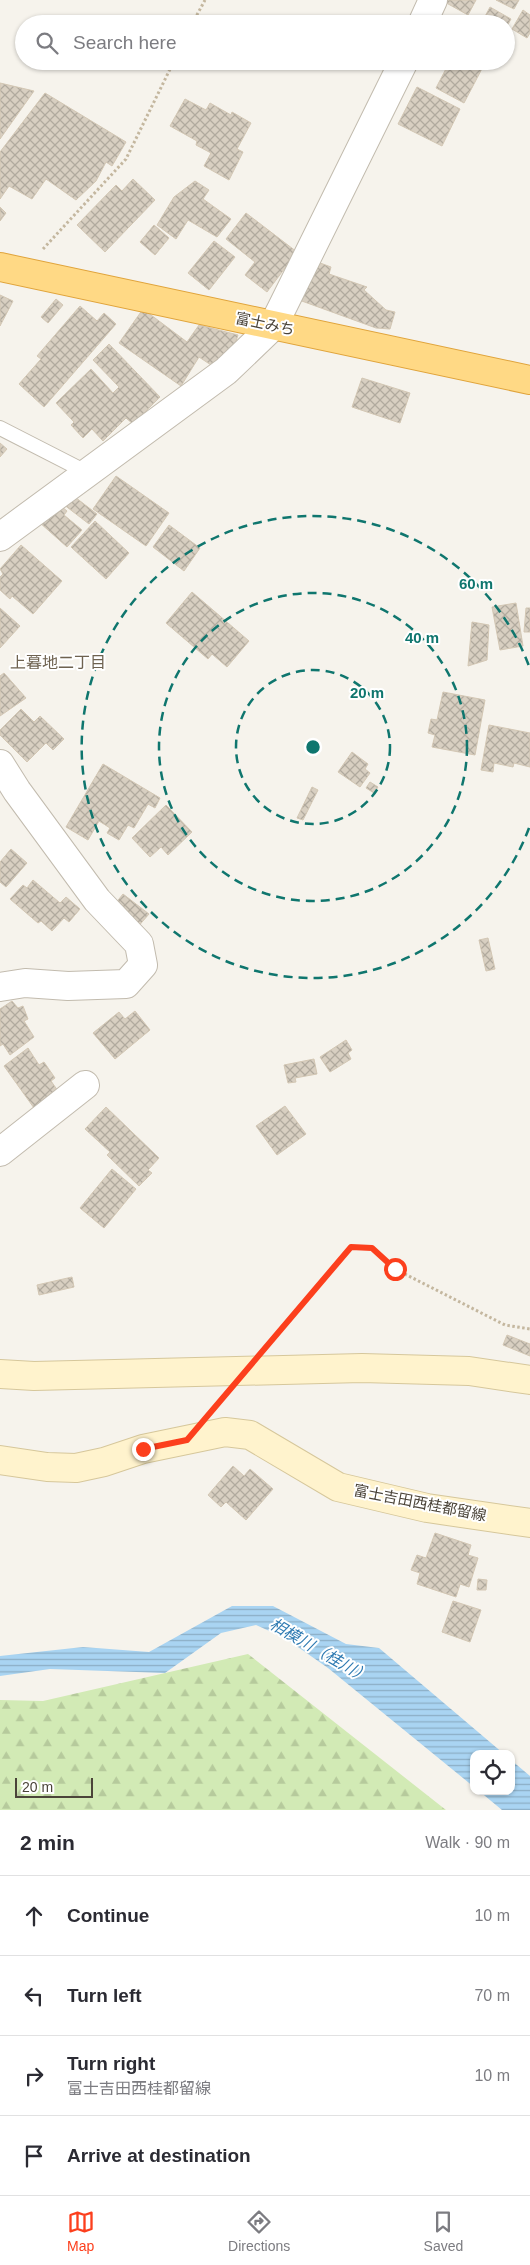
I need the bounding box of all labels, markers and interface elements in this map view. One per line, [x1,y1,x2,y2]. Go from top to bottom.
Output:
search box [15,15,515,70]
icon: search [33,29,61,57]
text: Search here [73,32,177,53]
street label: 富士みち [234,309,296,338]
text: 60 m [459,575,493,592]
text: 40 m [405,629,439,646]
district label: 上暮地二丁目 [10,654,106,671]
text: 20 m [350,684,384,701]
centre of rings [304,738,322,756]
route start [384,1258,407,1281]
route end [132,1438,155,1461]
street label: 富士吉田西桂都留線 [352,1481,488,1524]
water label: 相模川（桂川） [267,1615,373,1686]
map controls [470,1750,515,1795]
button: locate [470,1750,515,1795]
scale bar [15,1775,92,1798]
text: 20 m [22,1779,53,1795]
text: 2 min [20,1831,75,1854]
text: Walk · 90 m [425,1834,510,1851]
icon: ahead [20,1902,48,1930]
text: Continue [67,1905,149,1926]
text: 10 m [474,1907,510,1924]
icon: left [20,1982,48,2010]
text: Turn left [67,1985,142,2006]
text: 70 m [474,1987,510,2004]
text: Turn right [67,2053,155,2074]
icon: right [20,2062,48,2090]
text: 10 m [474,2067,510,2084]
text: 富士吉田西桂都留線 [67,2080,211,2097]
icon: arrive [20,2142,48,2170]
text: Arrive at destination [67,2145,251,2166]
tab: Map [67,2208,95,2254]
tab: Directions [228,2208,290,2254]
tab: Saved [424,2208,463,2254]

